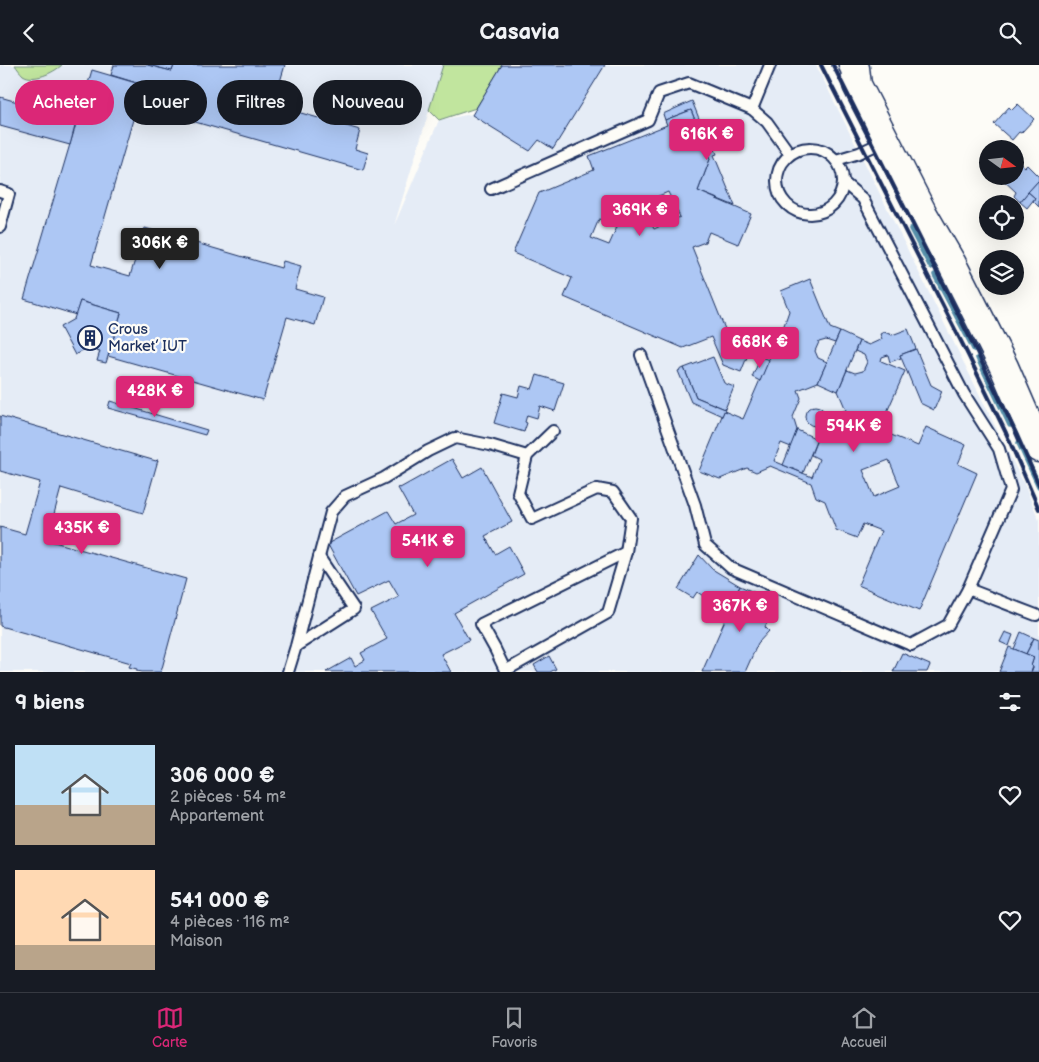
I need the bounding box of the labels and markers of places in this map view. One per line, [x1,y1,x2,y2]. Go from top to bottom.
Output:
pin: 616K € [666,119,748,161]
pin: 369K € [599,195,681,237]
pin: 306K € [119,227,201,270]
place label: Crous Market’ IUT [108,320,187,356]
building icon: Crous Market’ IUT [77,325,103,351]
pin: 668K € [719,327,801,369]
pin: 428K € [114,375,196,418]
pin: 594K € [813,411,895,453]
pin: 435K € [41,513,123,555]
pin: 541K € [387,525,469,568]
pin: 367K € [699,591,781,633]

